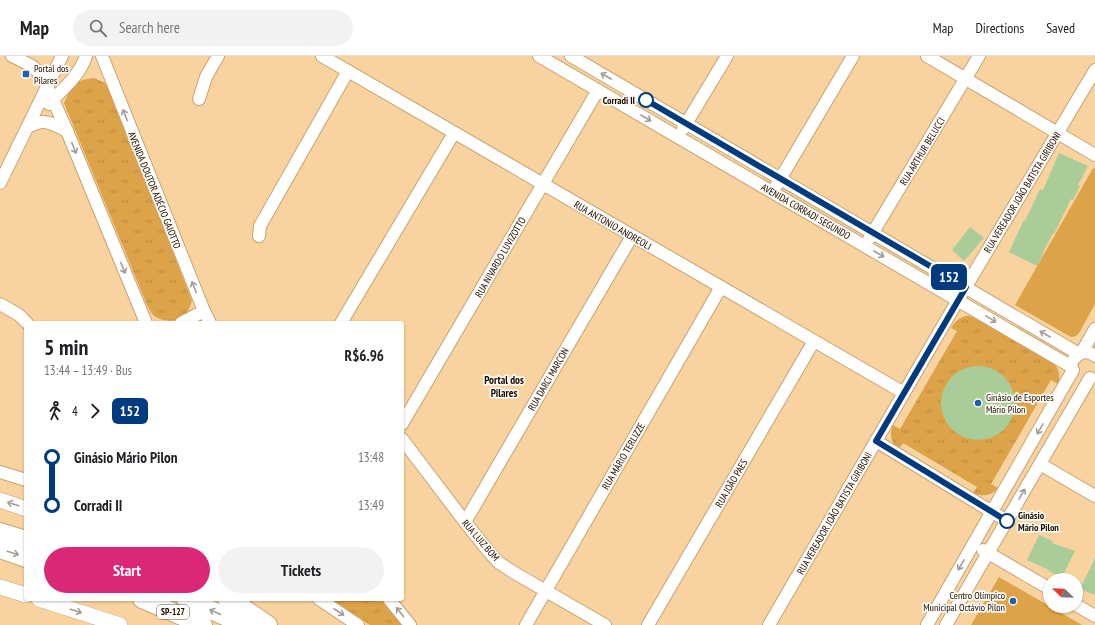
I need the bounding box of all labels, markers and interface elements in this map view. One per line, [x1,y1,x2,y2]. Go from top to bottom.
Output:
search box [73,10,353,46]
text: Map [20,16,49,40]
icon: search [87,17,109,39]
text: Search here [119,18,180,37]
text: Map [933,19,953,37]
text: Directions [975,19,1024,37]
text: Saved [1046,19,1075,37]
place label: Portal dos Pilares [34,62,69,87]
marker: Portal dos Pilares [21,69,31,79]
one-way arrow [600,72,612,80]
marker: Corradi II [638,92,654,108]
place label: Corradi II [603,94,635,107]
one-way arrow [121,109,129,121]
one-way arrow [640,114,652,122]
street label: RUA ARTHUR BELUCCI [897,115,948,188]
street label: RUA VEREADOR JOÃO BATISTA GIRIBONI [981,129,1064,255]
street label: AVENIDA DOUTOR ADÉCIO GAIOTTO [125,130,184,251]
one-way arrow [71,141,78,153]
street label: AVENIDA CORRADI SEGUNDO [759,181,853,243]
street label: RUA ANTONIO ANDREOLI [572,198,654,253]
street label: RUA NIVARDO LUVIZOTTO [472,214,529,300]
one-way arrow [873,250,885,258]
one-way arrow [120,261,127,273]
line badge: 152 [926,264,972,290]
text: 152 [939,268,959,286]
one-way arrow [190,282,198,294]
one-way arrow [985,316,997,324]
one-way arrow [1040,330,1051,338]
text: 5 min [44,333,88,361]
street label: RUA DARCI MARCON [525,345,572,413]
text: R$6.96 [345,346,384,365]
text: 13:44 – 13:49 · Bus [44,362,132,379]
district label: Portal dos Pilares [484,373,524,400]
place label: Ginásio de Esportes Mário Pilon [986,391,1054,416]
marker: Ginásio de Esportes Mário Pilon [973,398,983,408]
icon: walk [44,400,66,422]
icon: forward [84,400,106,422]
text: 152 [120,402,140,420]
text: 4 [72,403,78,420]
street label: RUA MÁRIO TERLIZZE [599,420,648,492]
one-way arrow [1035,422,1043,434]
text: Ginásio Mário Pilon [74,448,177,467]
text: 13:48 [358,449,384,466]
street label: RUA VEREADOR JOÃO BATISTA GIRIBONI [794,450,875,577]
street label: RUA JOÃO PAES [712,457,750,510]
one-way arrow [1019,489,1027,501]
text: Corradi II [74,496,122,515]
text: 13:49 [358,497,384,514]
one-way arrow [7,500,20,507]
place label: Ginásio Mário Pilon [1018,509,1059,534]
marker: Ginásio Mário Pilon [999,513,1015,529]
street label: RUA LUIZ BOM [459,517,502,564]
button: Start [44,547,210,593]
button: Tickets [218,547,384,593]
one-way arrow [7,550,19,558]
one-way arrow [956,559,964,571]
north arrow [1043,573,1083,613]
map controls [1043,573,1083,613]
place label: Centro Olímpico Municipal Octávio Pilon [923,589,1005,614]
marker: Centro Olímpico Municipal Octávio Pilon [1008,596,1018,606]
road number: SP-127 [157,605,189,619]
one-way arrow [395,607,404,618]
one-way arrow [70,608,83,615]
one-way arrow [210,608,222,615]
one-way arrow [333,608,344,616]

